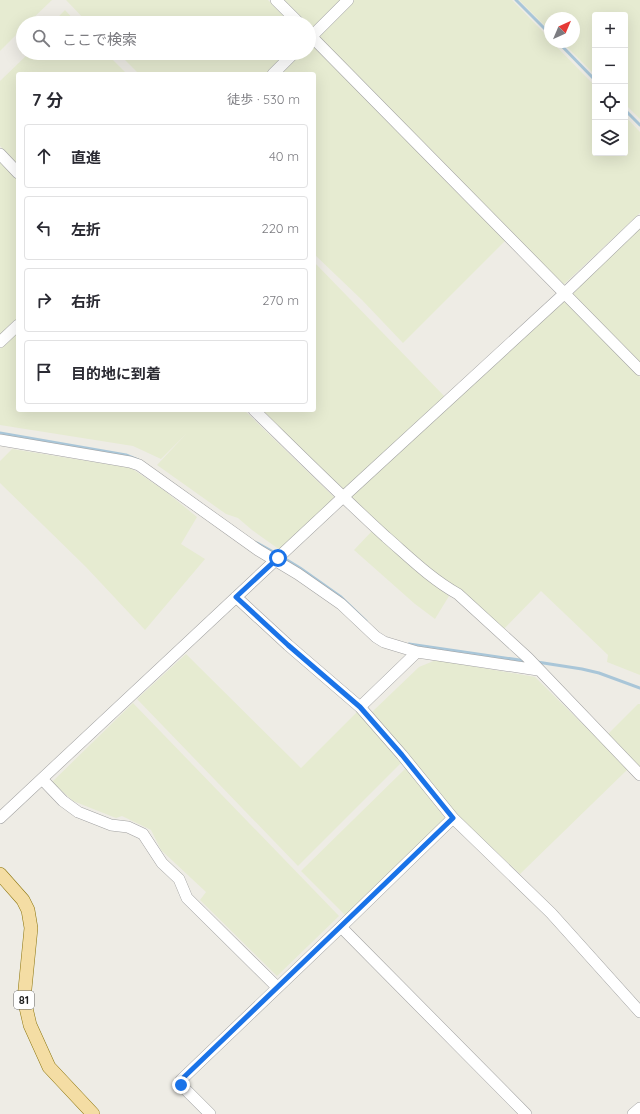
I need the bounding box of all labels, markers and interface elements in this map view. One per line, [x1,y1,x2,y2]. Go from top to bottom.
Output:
north arrow [544,12,580,48]
map controls [592,12,628,156]
button: + [592,12,628,48]
search box [16,16,316,60]
icon: search [30,27,52,49]
text: ここで検索 [62,30,137,49]
button: − [592,48,628,84]
button: locate [592,84,628,120]
text: 7 分 [32,89,63,110]
text: 徒歩 · 530 m [227,91,300,107]
button: layers [592,120,628,156]
icon: ahead [33,145,55,167]
text: 直進 [71,148,101,167]
text: 40 m [269,148,299,164]
icon: left [33,217,55,239]
text: 左折 [71,220,101,239]
text: 220 m [261,220,299,236]
icon: right [33,289,55,311]
text: 右折 [71,292,101,311]
text: 270 m [262,292,299,308]
icon: arrive [33,361,55,383]
text: 目的地に到着 [71,364,161,383]
route start [269,549,287,567]
road number: 81 [14,991,34,1009]
route end [172,1076,190,1094]

